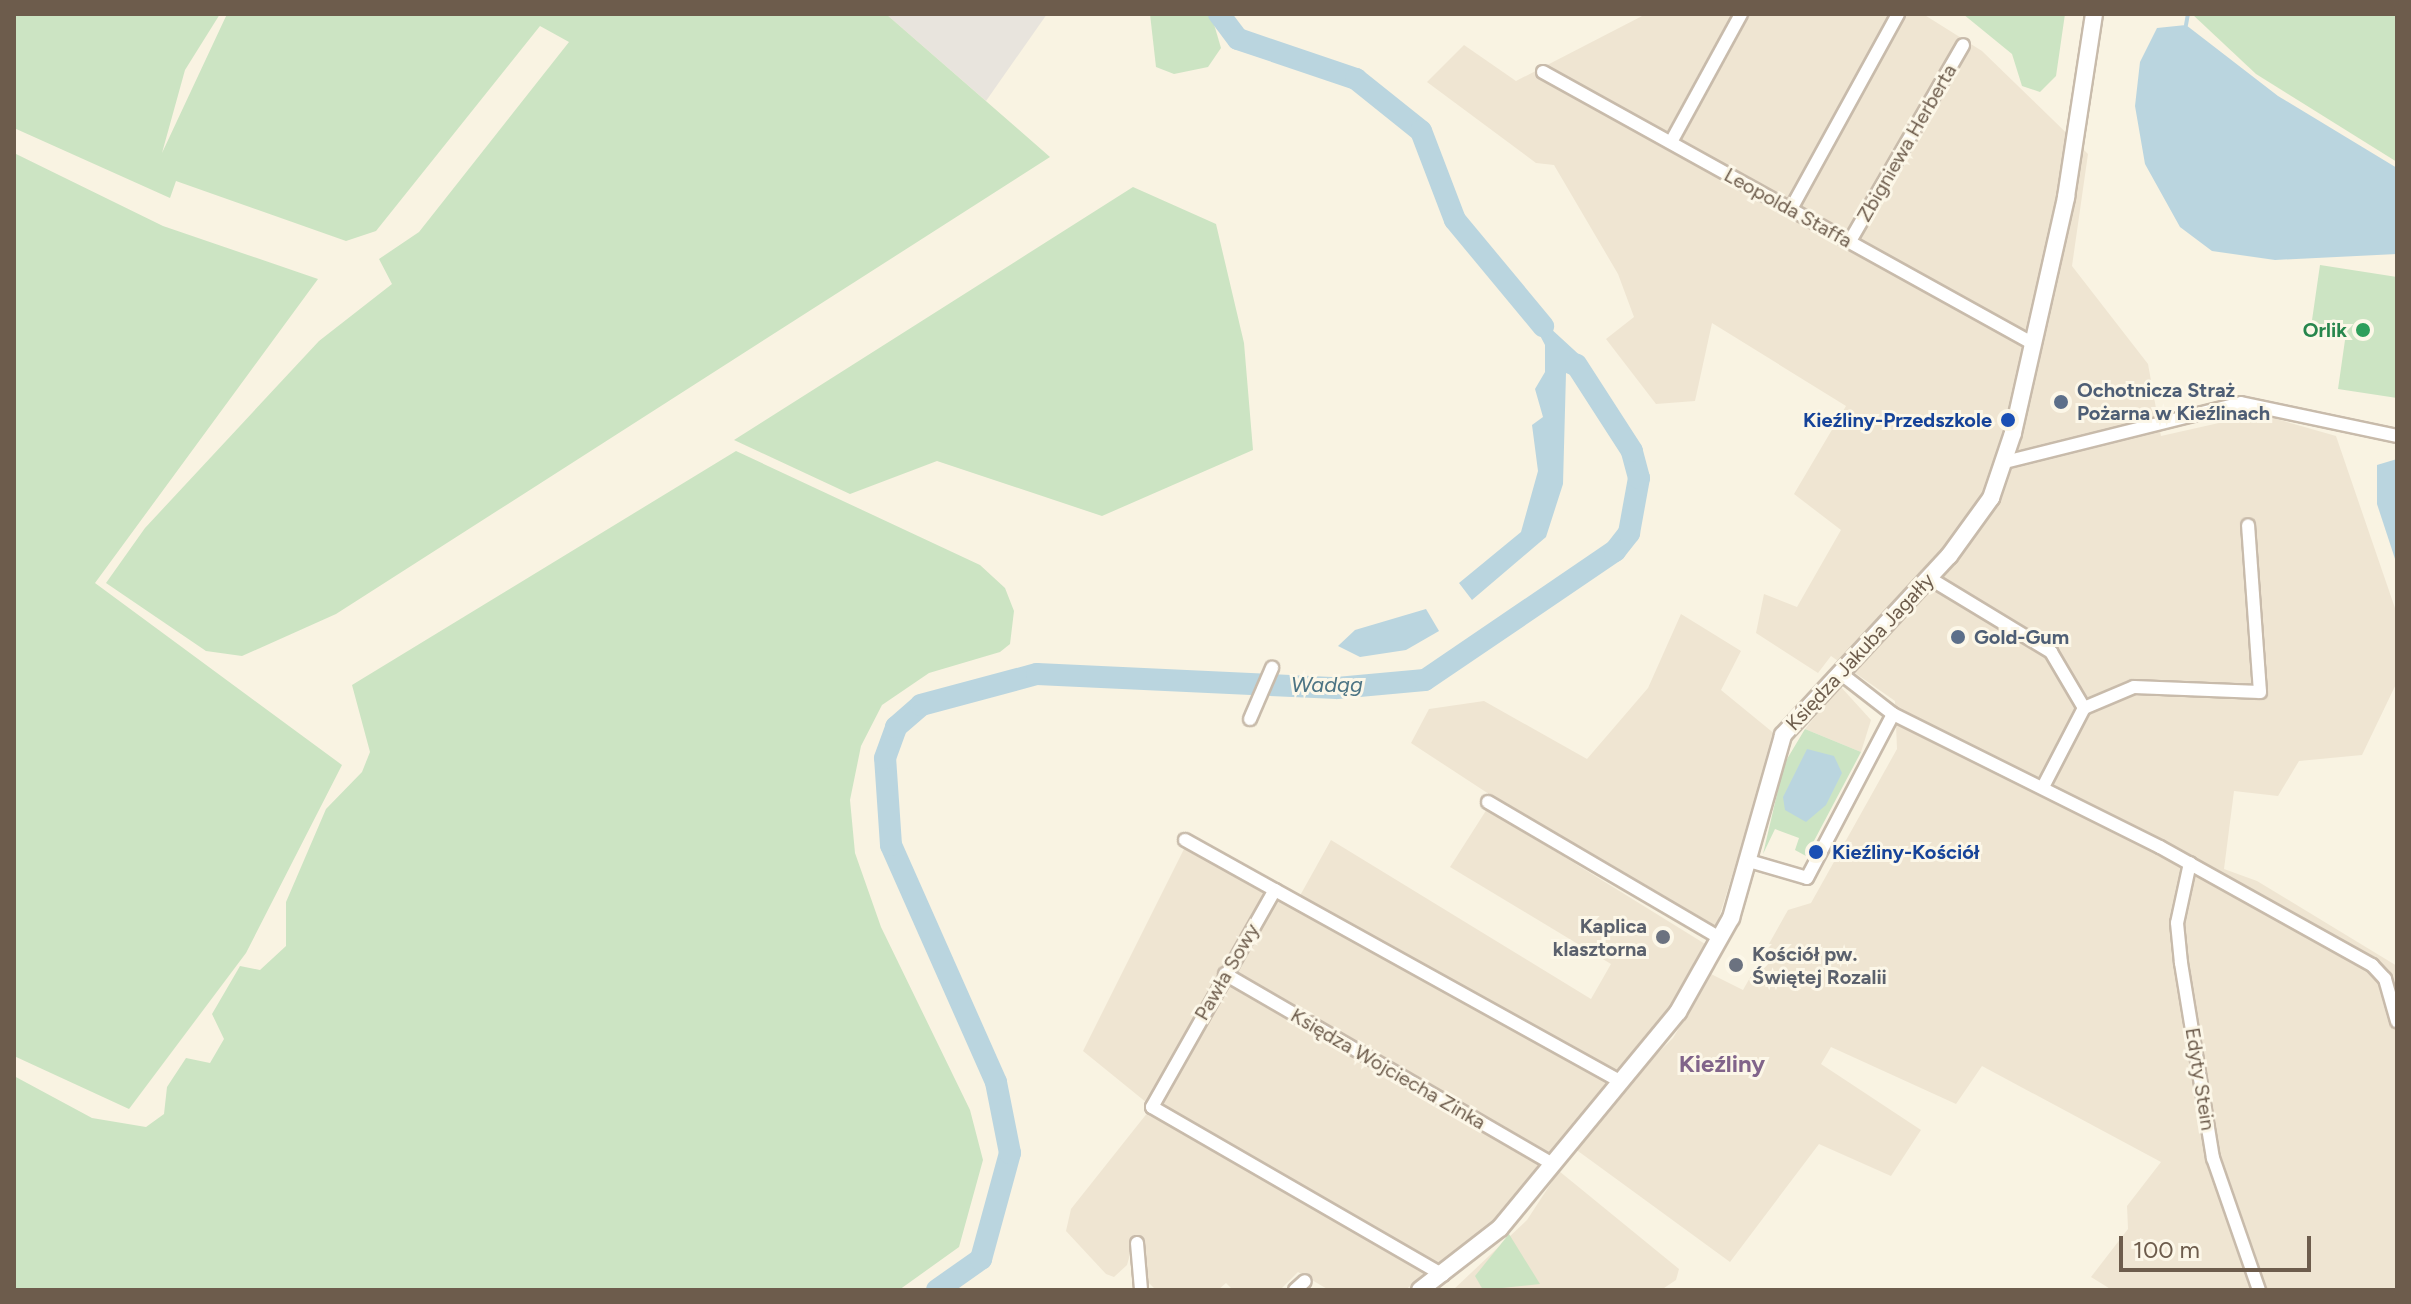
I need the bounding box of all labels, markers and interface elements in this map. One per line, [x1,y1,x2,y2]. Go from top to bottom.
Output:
street label: Zbigniewa Herberta [1852,60,1962,226]
street label: Leopolda Staffa [1720,163,1856,253]
place label: Orlik [2303,318,2347,342]
marker: Orlik [2354,321,2372,339]
place label: Ochotnicza Straż Pożarna w Kieźlinach [2077,378,2270,425]
marker: Ochotnicza Straż Pożarna w Kieźlinach [2052,393,2070,411]
place label: Kieźliny-Przedszkole [1803,408,1992,432]
marker: Kieźliny-Przedszkole [1999,411,2017,429]
street label: Księdza Jakuba Jagałły [1781,568,1939,736]
place label: Gold-Gum [1974,625,2069,649]
marker: Gold-Gum [1949,628,1967,646]
water label: Wadąg [1291,672,1363,698]
place label: Kieźliny-Kościół [1832,840,1980,864]
marker: Kieźliny-Kościół [1807,843,1825,861]
place label: Kaplica klasztorna [1553,914,1647,961]
street label: Pawła Sowy [1190,919,1264,1025]
marker: Kaplica klasztorna [1654,928,1672,946]
place label: Kościół pw. Świętej Rozalii [1752,942,1887,989]
marker: Kościół pw. Świętej Rozalii [1727,956,1745,974]
street label: Księdza Wojciecha Zinka [1286,1003,1490,1135]
street label: Edyty Stein [2180,1026,2220,1132]
district label: Kieźliny [1679,1050,1765,1078]
scale bar [2123,1220,2315,1270]
text: 100 m [2133,1235,2200,1264]

